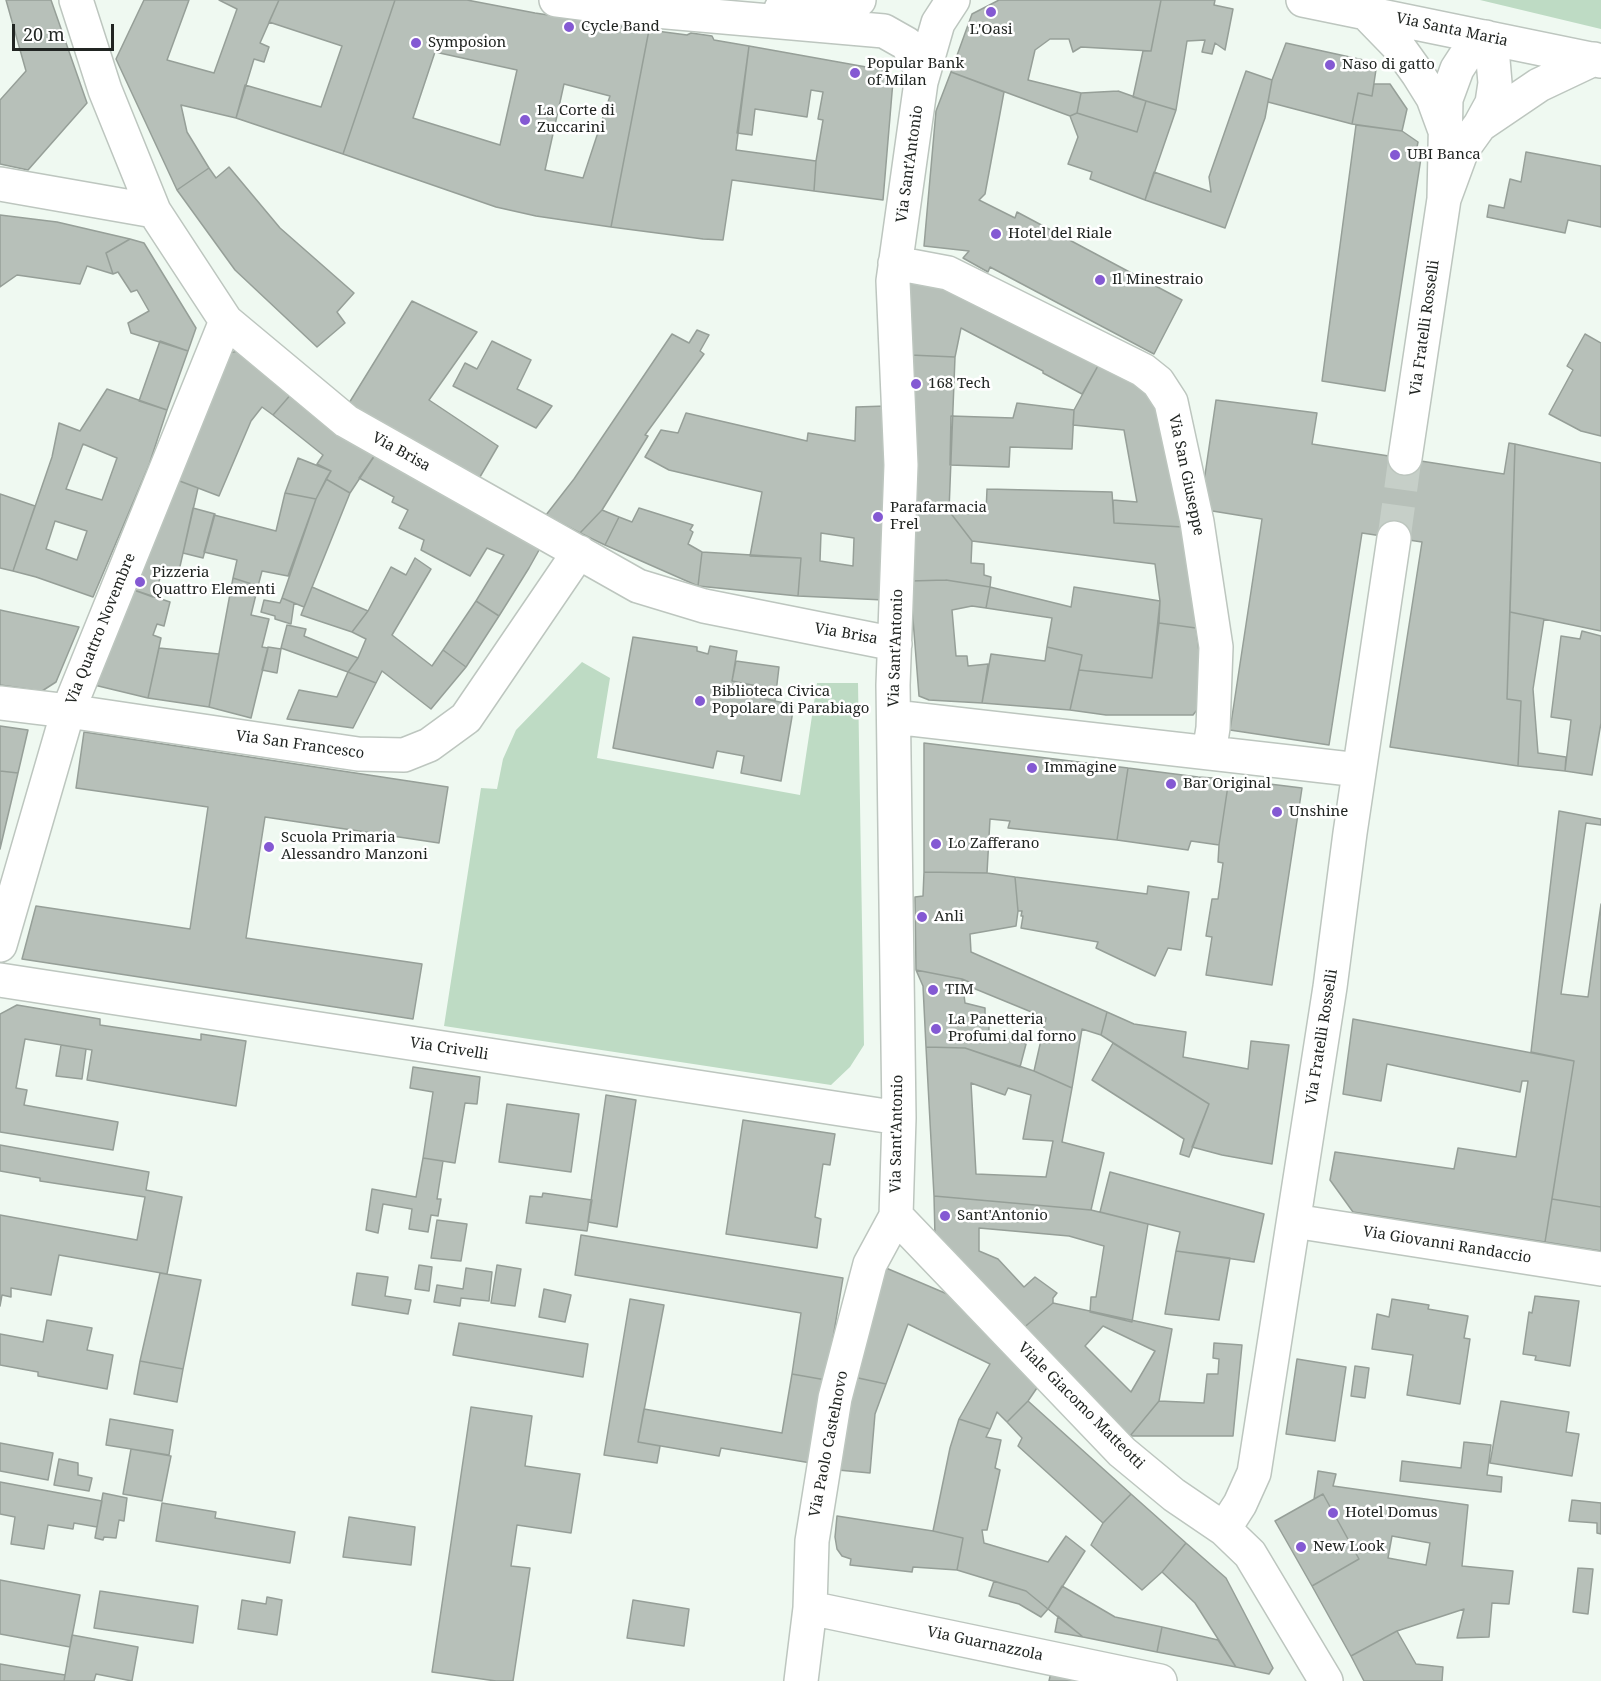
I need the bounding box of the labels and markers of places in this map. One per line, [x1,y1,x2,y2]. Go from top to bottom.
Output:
marker: L'Oasi [984,5,998,19]
place label: Cycle Band [581,18,660,36]
marker: Cycle Band [562,20,576,34]
place label: L'Oasi [970,21,1012,39]
place label: Symposion [428,34,506,52]
marker: Symposion [409,36,423,50]
place label: Popular Bank of Milan [867,55,964,90]
place label: Naso di gatto [1342,56,1435,74]
marker: Naso di gatto [1323,58,1337,72]
marker: Popular Bank of Milan [848,66,862,80]
place label: La Corte di Zuccarini [537,102,615,137]
marker: La Corte di Zuccarini [518,113,532,127]
place label: UBI Banca [1407,146,1481,164]
marker: UBI Banca [1388,148,1402,162]
place label: Hotel del Riale [1008,225,1112,243]
marker: Hotel del Riale [989,227,1003,241]
place label: Il Minestraio [1112,271,1203,289]
marker: Il Minestraio [1093,273,1107,287]
place label: 168 Tech [928,375,990,393]
marker: 168 Tech [909,377,923,391]
place label: Parafarmacia Frel [890,499,987,534]
marker: Parafarmacia Frel [871,510,885,524]
place label: Pizzeria Quattro Elementi [152,564,275,599]
marker: Pizzeria Quattro Elementi [133,575,147,589]
place label: Biblioteca Civica Popolare di Parabiago [712,683,869,718]
marker: Biblioteca Civica Popolare di Parabiago [693,694,707,708]
place label: Immagine [1044,759,1117,777]
marker: Immagine [1025,761,1039,775]
place label: Bar Original [1183,775,1271,793]
marker: Bar Original [1164,777,1178,791]
place label: Unshine [1289,803,1348,821]
marker: Unshine [1270,805,1284,819]
place label: Scuola Primaria Alessandro Manzoni [281,829,428,864]
place label: Lo Zafferano [948,835,1039,853]
marker: Lo Zafferano [929,837,943,851]
marker: Scuola Primaria Alessandro Manzoni [262,840,276,854]
place label: Anli [934,908,964,926]
marker: Anli [915,910,929,924]
place label: TIM [945,981,974,999]
marker: TIM [926,983,940,997]
place label: La Panetteria Profumi dal forno [948,1011,1077,1046]
marker: La Panetteria Profumi dal forno [929,1022,943,1036]
place label: Sant'Antonio [957,1207,1048,1225]
marker: Sant'Antonio [938,1209,952,1223]
place label: Hotel Domus [1345,1504,1437,1522]
marker: Hotel Domus [1326,1506,1340,1520]
place label: New Look [1313,1538,1385,1556]
marker: New Look [1294,1540,1308,1554]

